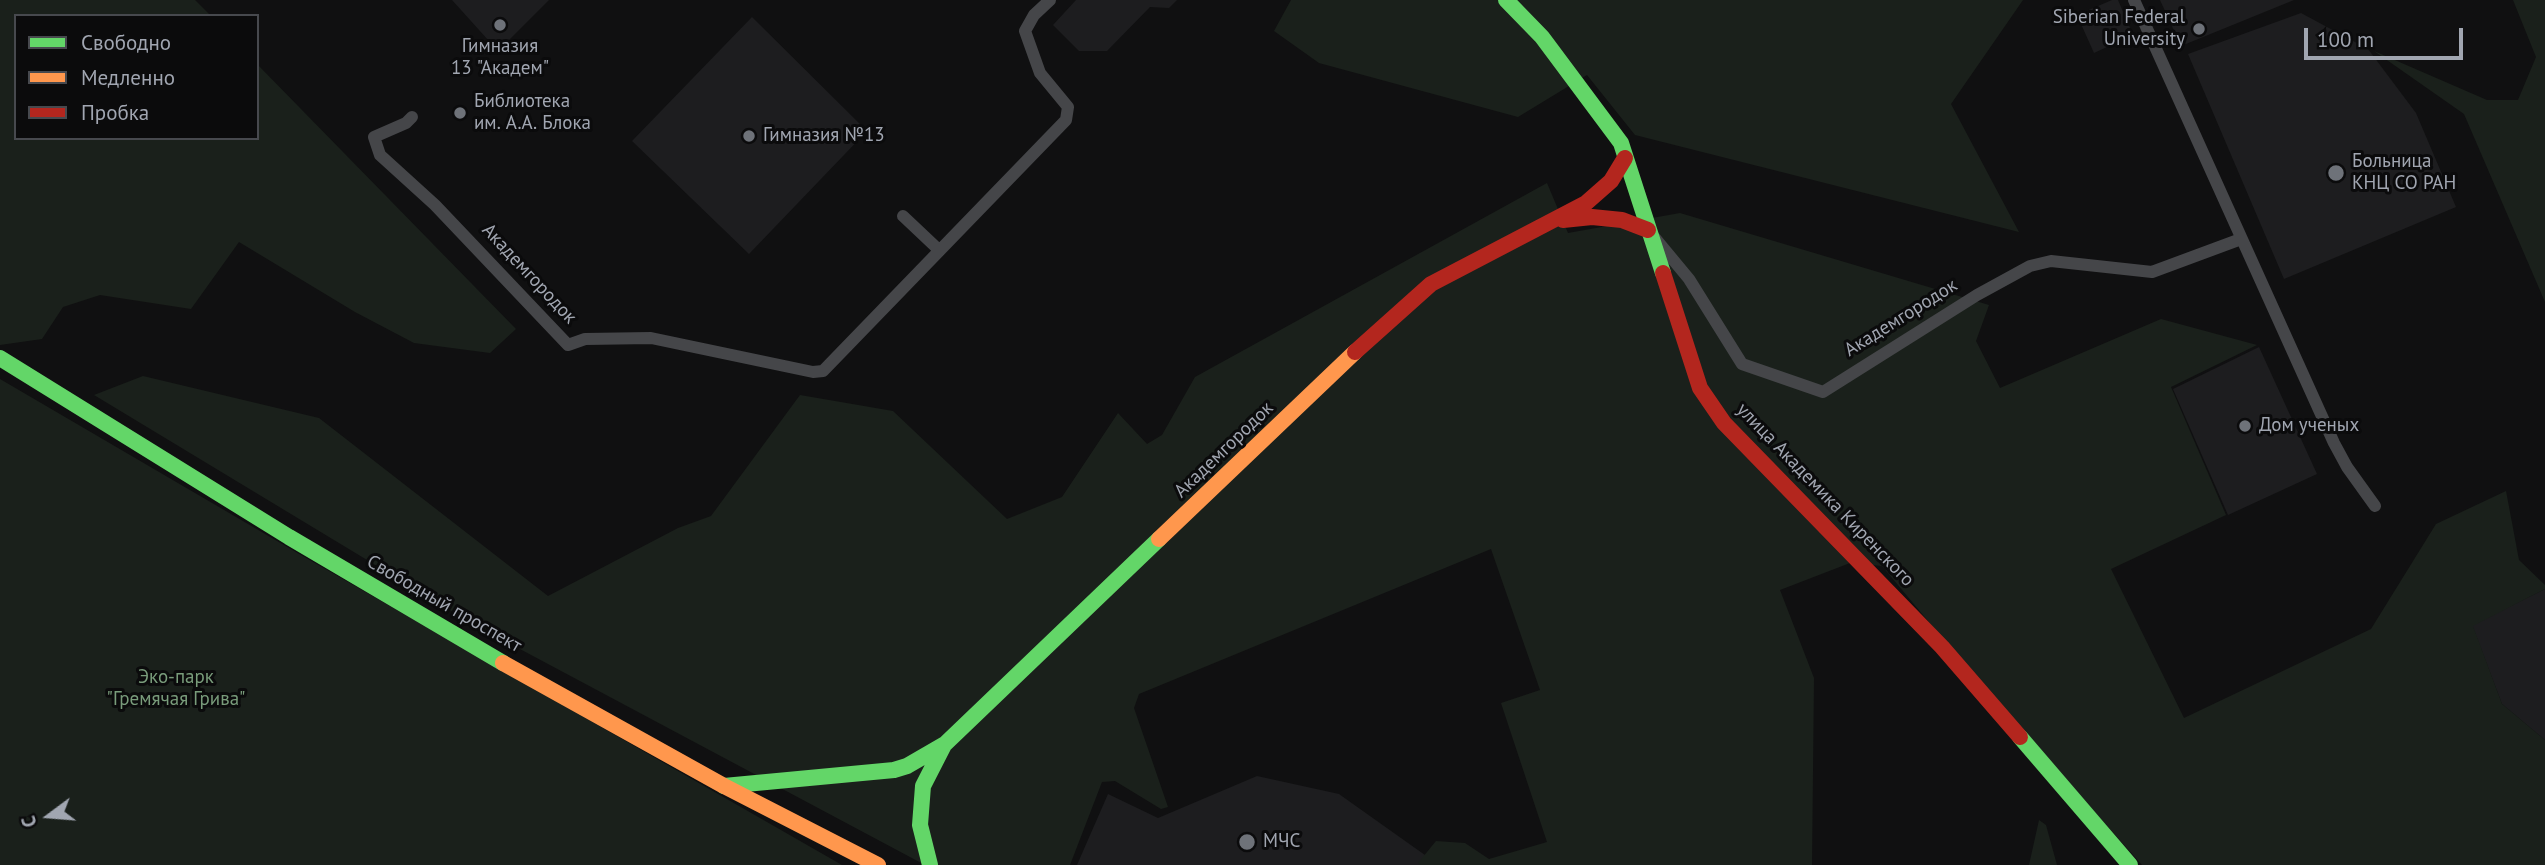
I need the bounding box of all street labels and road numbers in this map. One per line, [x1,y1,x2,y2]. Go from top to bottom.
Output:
street label: Академгородок [477,219,581,329]
street label: Академгородок [1840,274,1962,362]
street label: Академгородок [1170,397,1278,503]
street label: улица Академика Киренского [1731,399,1919,591]
street label: Свободный проспект [363,550,525,658]

